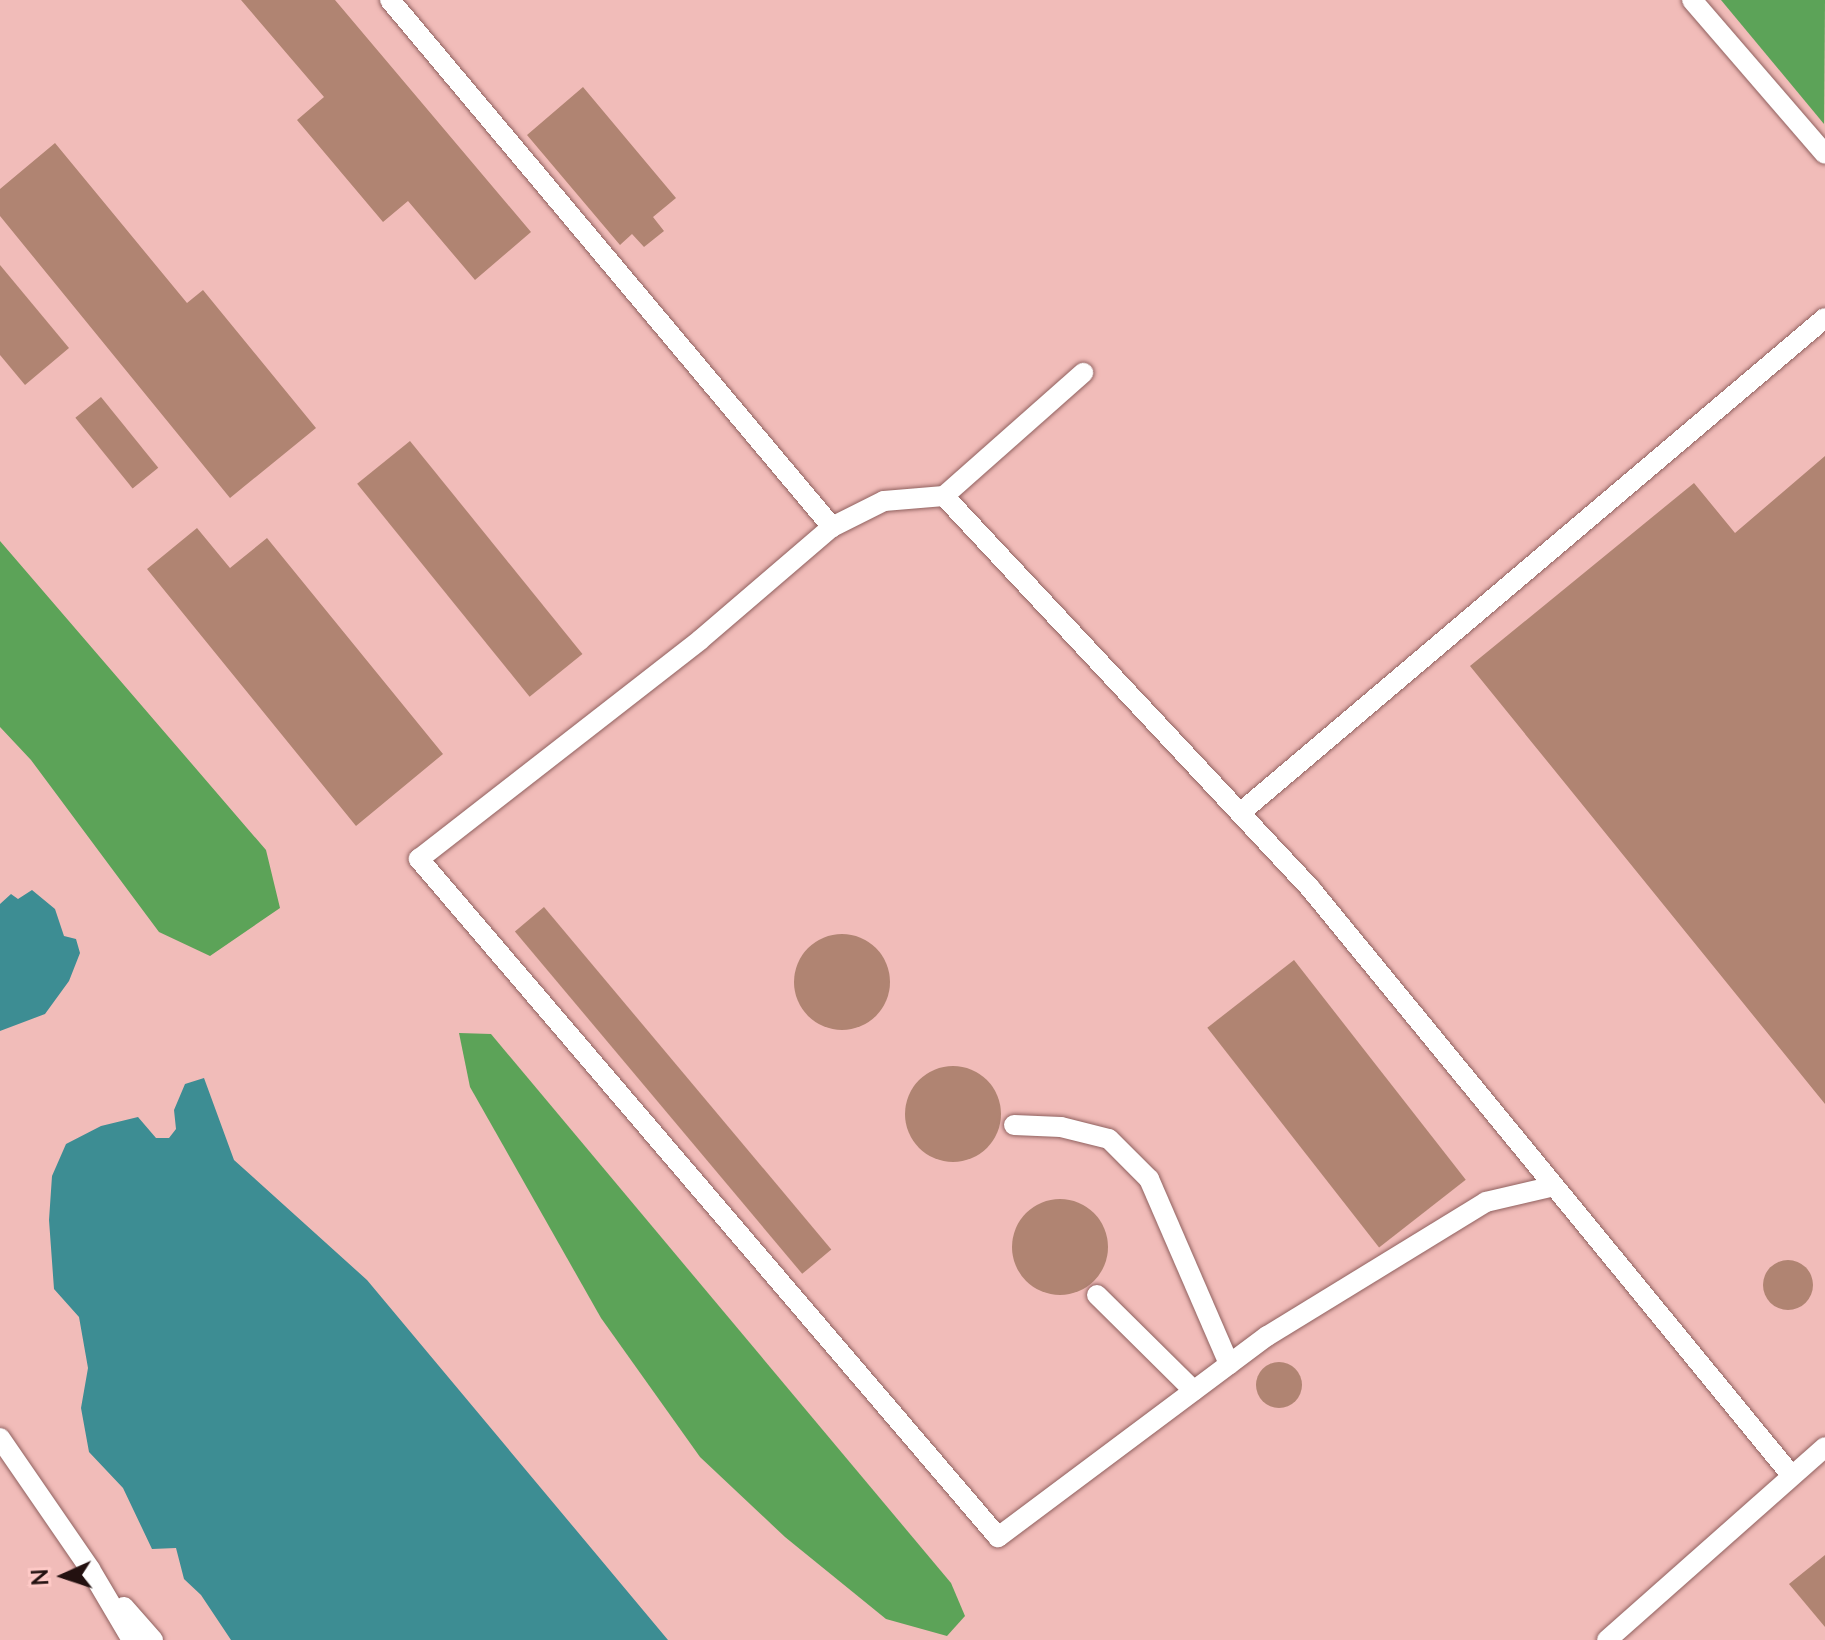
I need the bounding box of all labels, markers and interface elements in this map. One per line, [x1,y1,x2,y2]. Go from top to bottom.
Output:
north arrow [24,1536,104,1616]
text: N [26,1568,53,1586]

